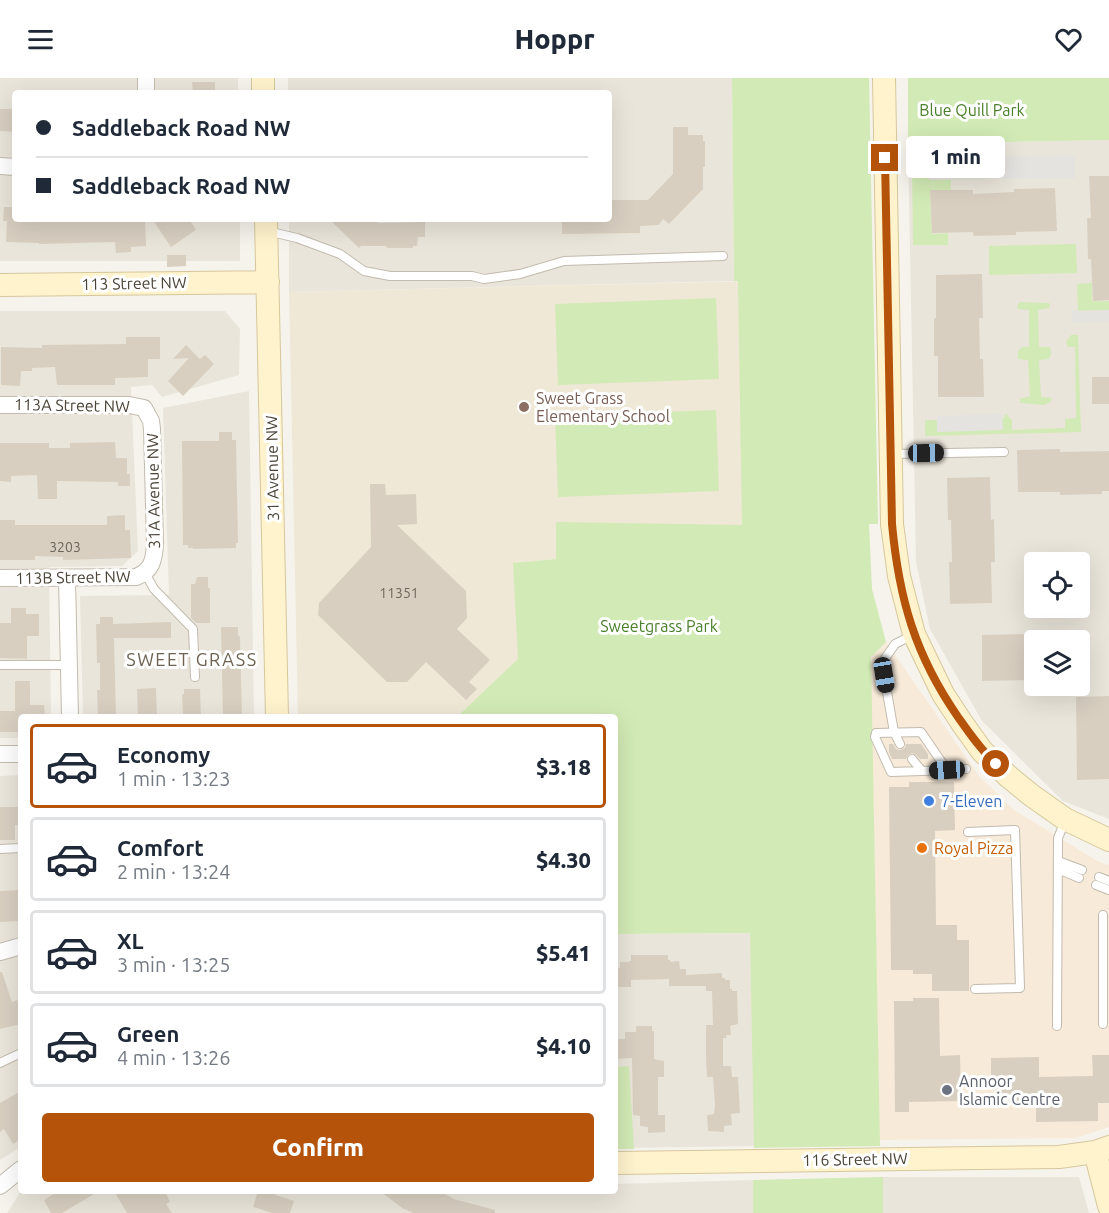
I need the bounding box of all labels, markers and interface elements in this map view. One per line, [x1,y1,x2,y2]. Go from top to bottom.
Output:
icon: menu [24,23,57,56]
icon: heart [1052,23,1085,56]
text: Hoppr [514,24,595,54]
park label: Blue Quill Park [919,101,1025,119]
text: Saddleback Road NW [72,115,291,140]
callout: 1 min [906,137,1005,179]
route end [871,144,898,171]
text: 1 min [930,145,981,168]
text: Saddleback Road NW [72,173,291,198]
street label: 113 Street NW [81,273,187,293]
place label: Sweet Grass Elementary School [536,389,670,425]
street label: 113A Street NW [14,395,130,415]
marker: Sweet Grass Elementary School [517,400,531,414]
street label: 31 Avenue NW [262,415,282,521]
street label: 31A Avenue NW [143,433,163,549]
car [908,444,944,462]
house number: 3203 [49,539,81,555]
map controls [1024,552,1090,696]
button: locate [1024,552,1090,618]
street label: 113B Street NW [15,567,131,587]
house number: 11351 [379,585,419,601]
park label: Sweetgrass Park [600,617,718,635]
button: layers [1024,630,1090,696]
district label: SWEET GRASS [126,649,258,669]
car [872,656,896,694]
icon: car [45,739,99,793]
text: Economy [117,742,210,767]
route start [982,750,1009,777]
text: $3.18 [536,754,591,779]
car [929,760,965,780]
text: 1 min · 13:23 [117,767,231,790]
place label: 7-Eleven [941,792,1002,810]
marker: 7-Eleven [922,794,936,808]
icon: car [45,832,99,886]
text: Comfort [117,835,204,860]
place label: Royal Pizza [934,839,1013,857]
marker: Royal Pizza [915,841,929,855]
text: $4.30 [536,847,591,872]
text: 2 min · 13:24 [117,860,231,883]
icon: car [45,925,99,979]
text: XL [117,928,144,953]
text: $5.41 [536,940,591,965]
text: 3 min · 13:25 [117,953,231,976]
icon: car [45,1018,99,1072]
text: Green [117,1021,179,1046]
text: $4.10 [536,1033,591,1058]
text: 4 min · 13:26 [117,1046,231,1069]
place label: Annoor Islamic Centre [959,1072,1060,1108]
marker: Annoor Islamic Centre [940,1083,954,1097]
button: Confirm [42,1113,594,1182]
street label: 116 Street NW [802,1149,908,1169]

